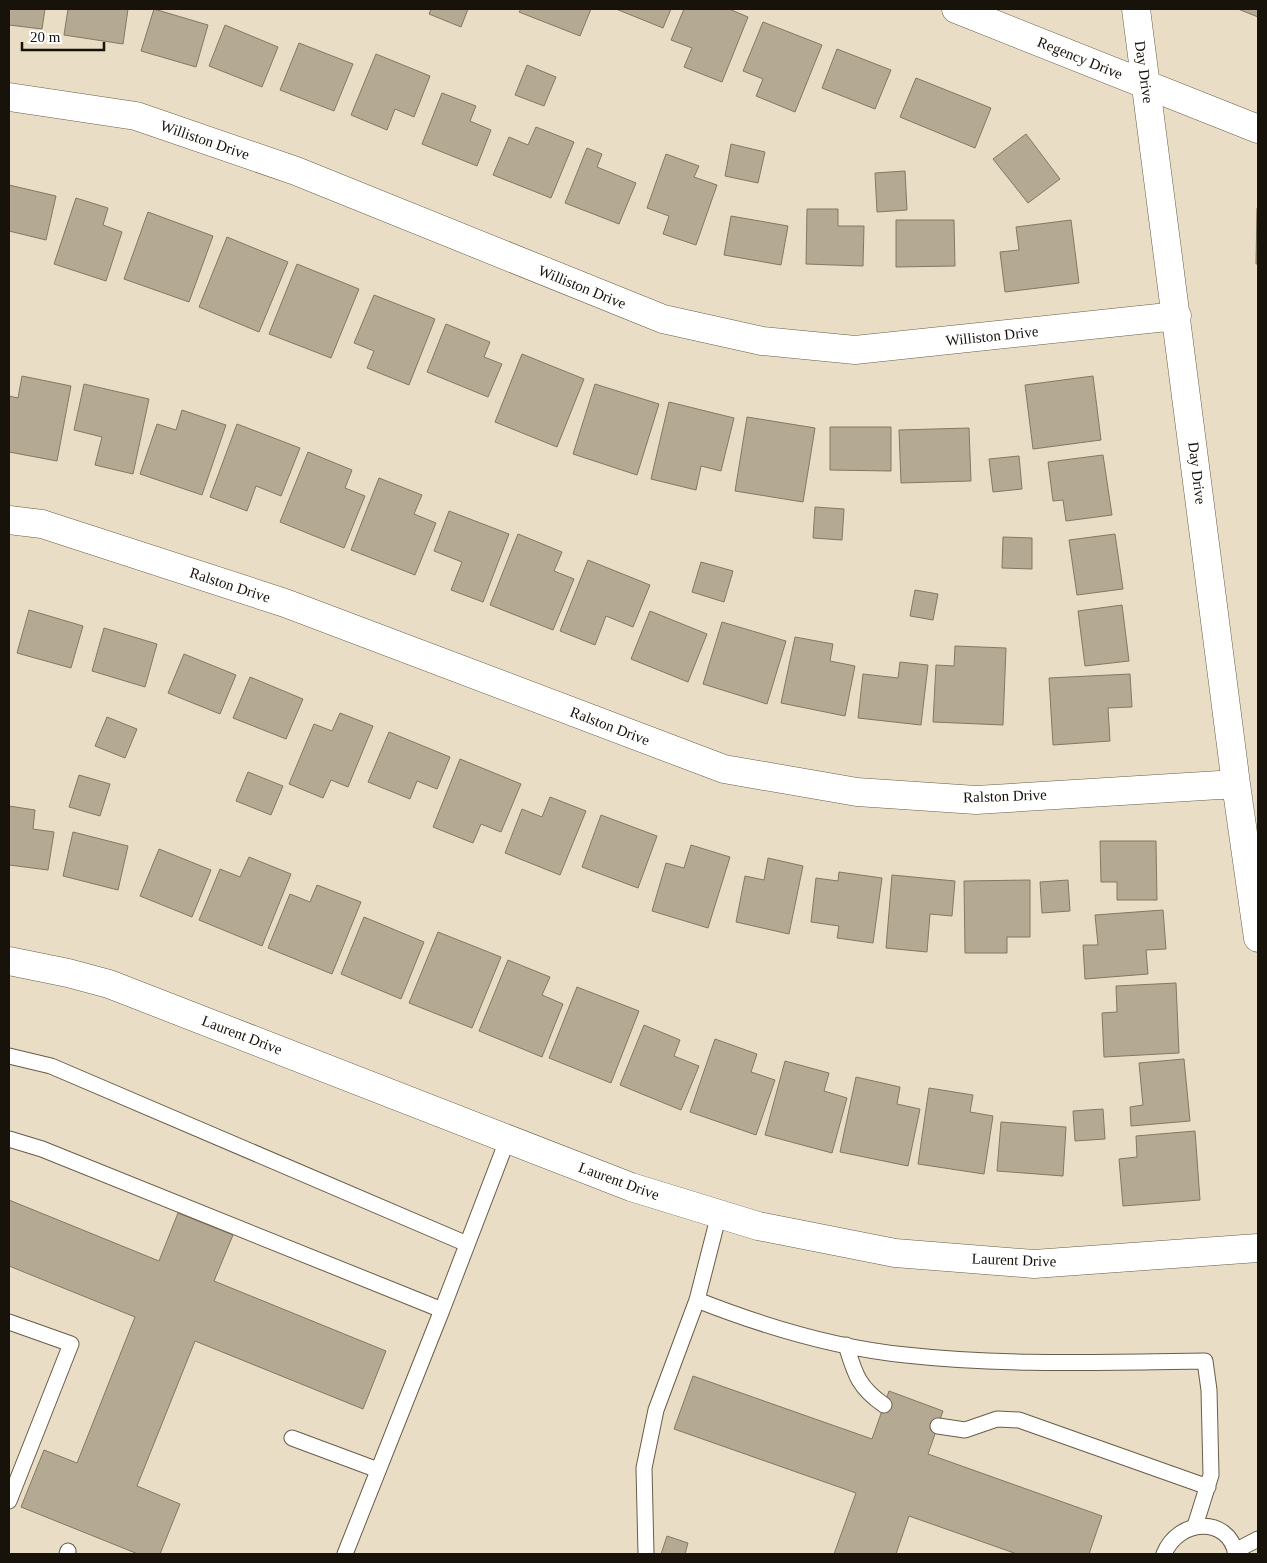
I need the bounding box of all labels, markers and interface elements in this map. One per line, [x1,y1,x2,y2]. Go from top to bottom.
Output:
scale bar [22,20,105,52]
text: 20 m [30,29,61,45]
street label: Regency Drive [1035,34,1125,82]
street label: Day Drive [1132,40,1156,105]
street label: Williston Drive [158,117,252,163]
street label: Williston Drive [536,262,628,312]
street label: Williston Drive [945,323,1039,349]
street label: Day Drive [1185,441,1209,506]
street label: Ralston Drive [188,564,273,606]
street label: Ralston Drive [568,704,652,749]
street label: Ralston Drive [963,787,1047,805]
street label: Laurent Drive [200,1012,285,1058]
street label: Laurent Drive [577,1159,662,1203]
street label: Laurent Drive [971,1251,1057,1269]

